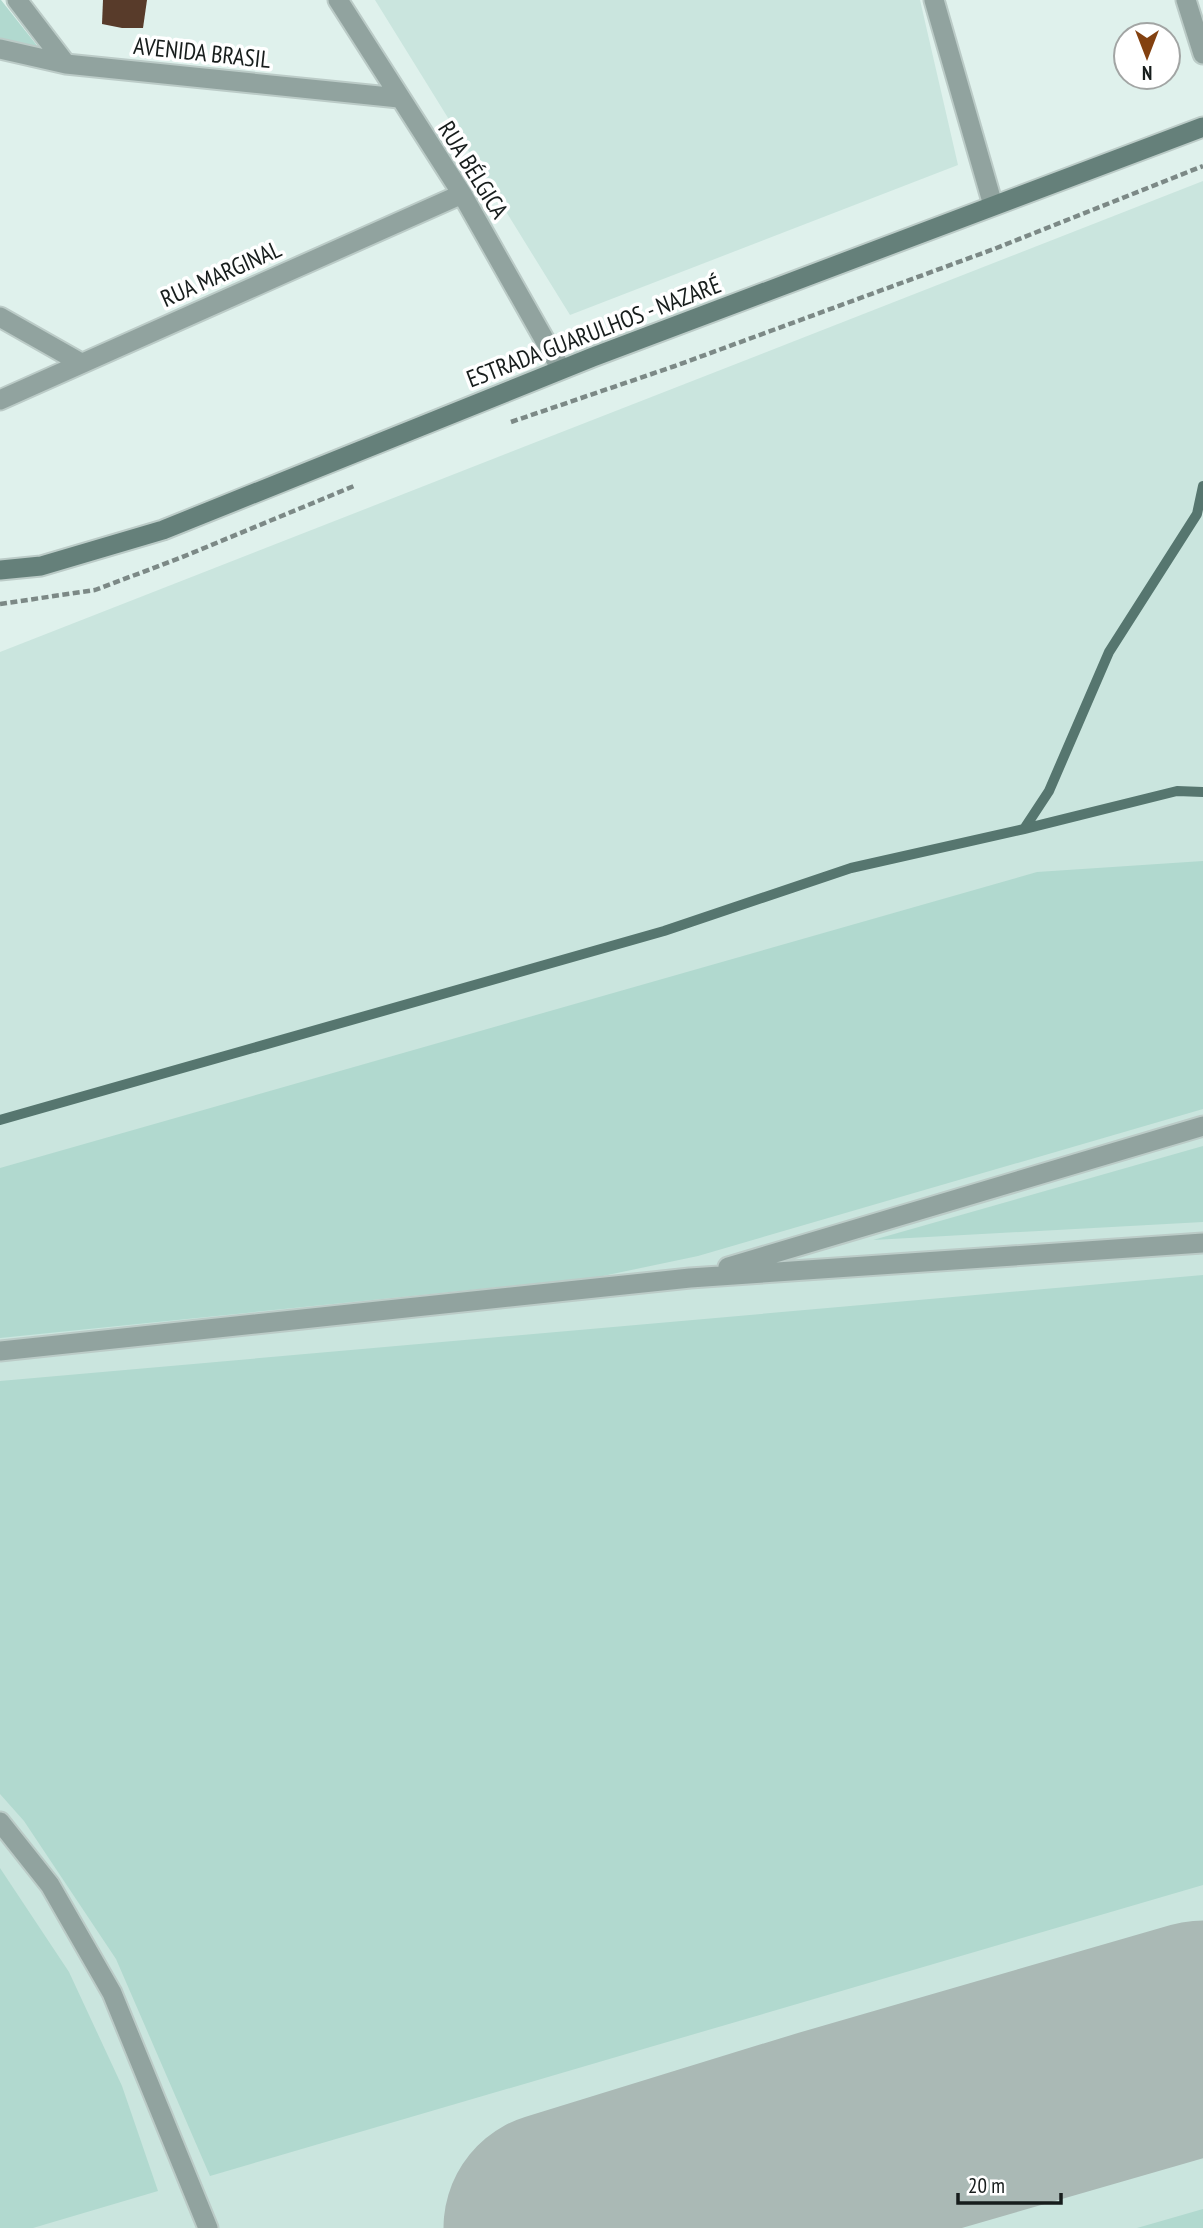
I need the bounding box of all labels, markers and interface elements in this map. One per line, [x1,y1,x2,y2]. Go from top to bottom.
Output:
north arrow [1112,21,1182,91]
street label: AVENIDA BRASIL [132,30,272,75]
text: N [1142,61,1152,85]
street label: RUA BÉLGICA [431,115,516,225]
street label: RUA MARGINAL [156,233,286,314]
street label: ESTRADA GUARULHOS - NAZARÉ [462,269,725,394]
scale bar [958,2162,1061,2206]
text: 20 m [968,2172,1005,2199]

